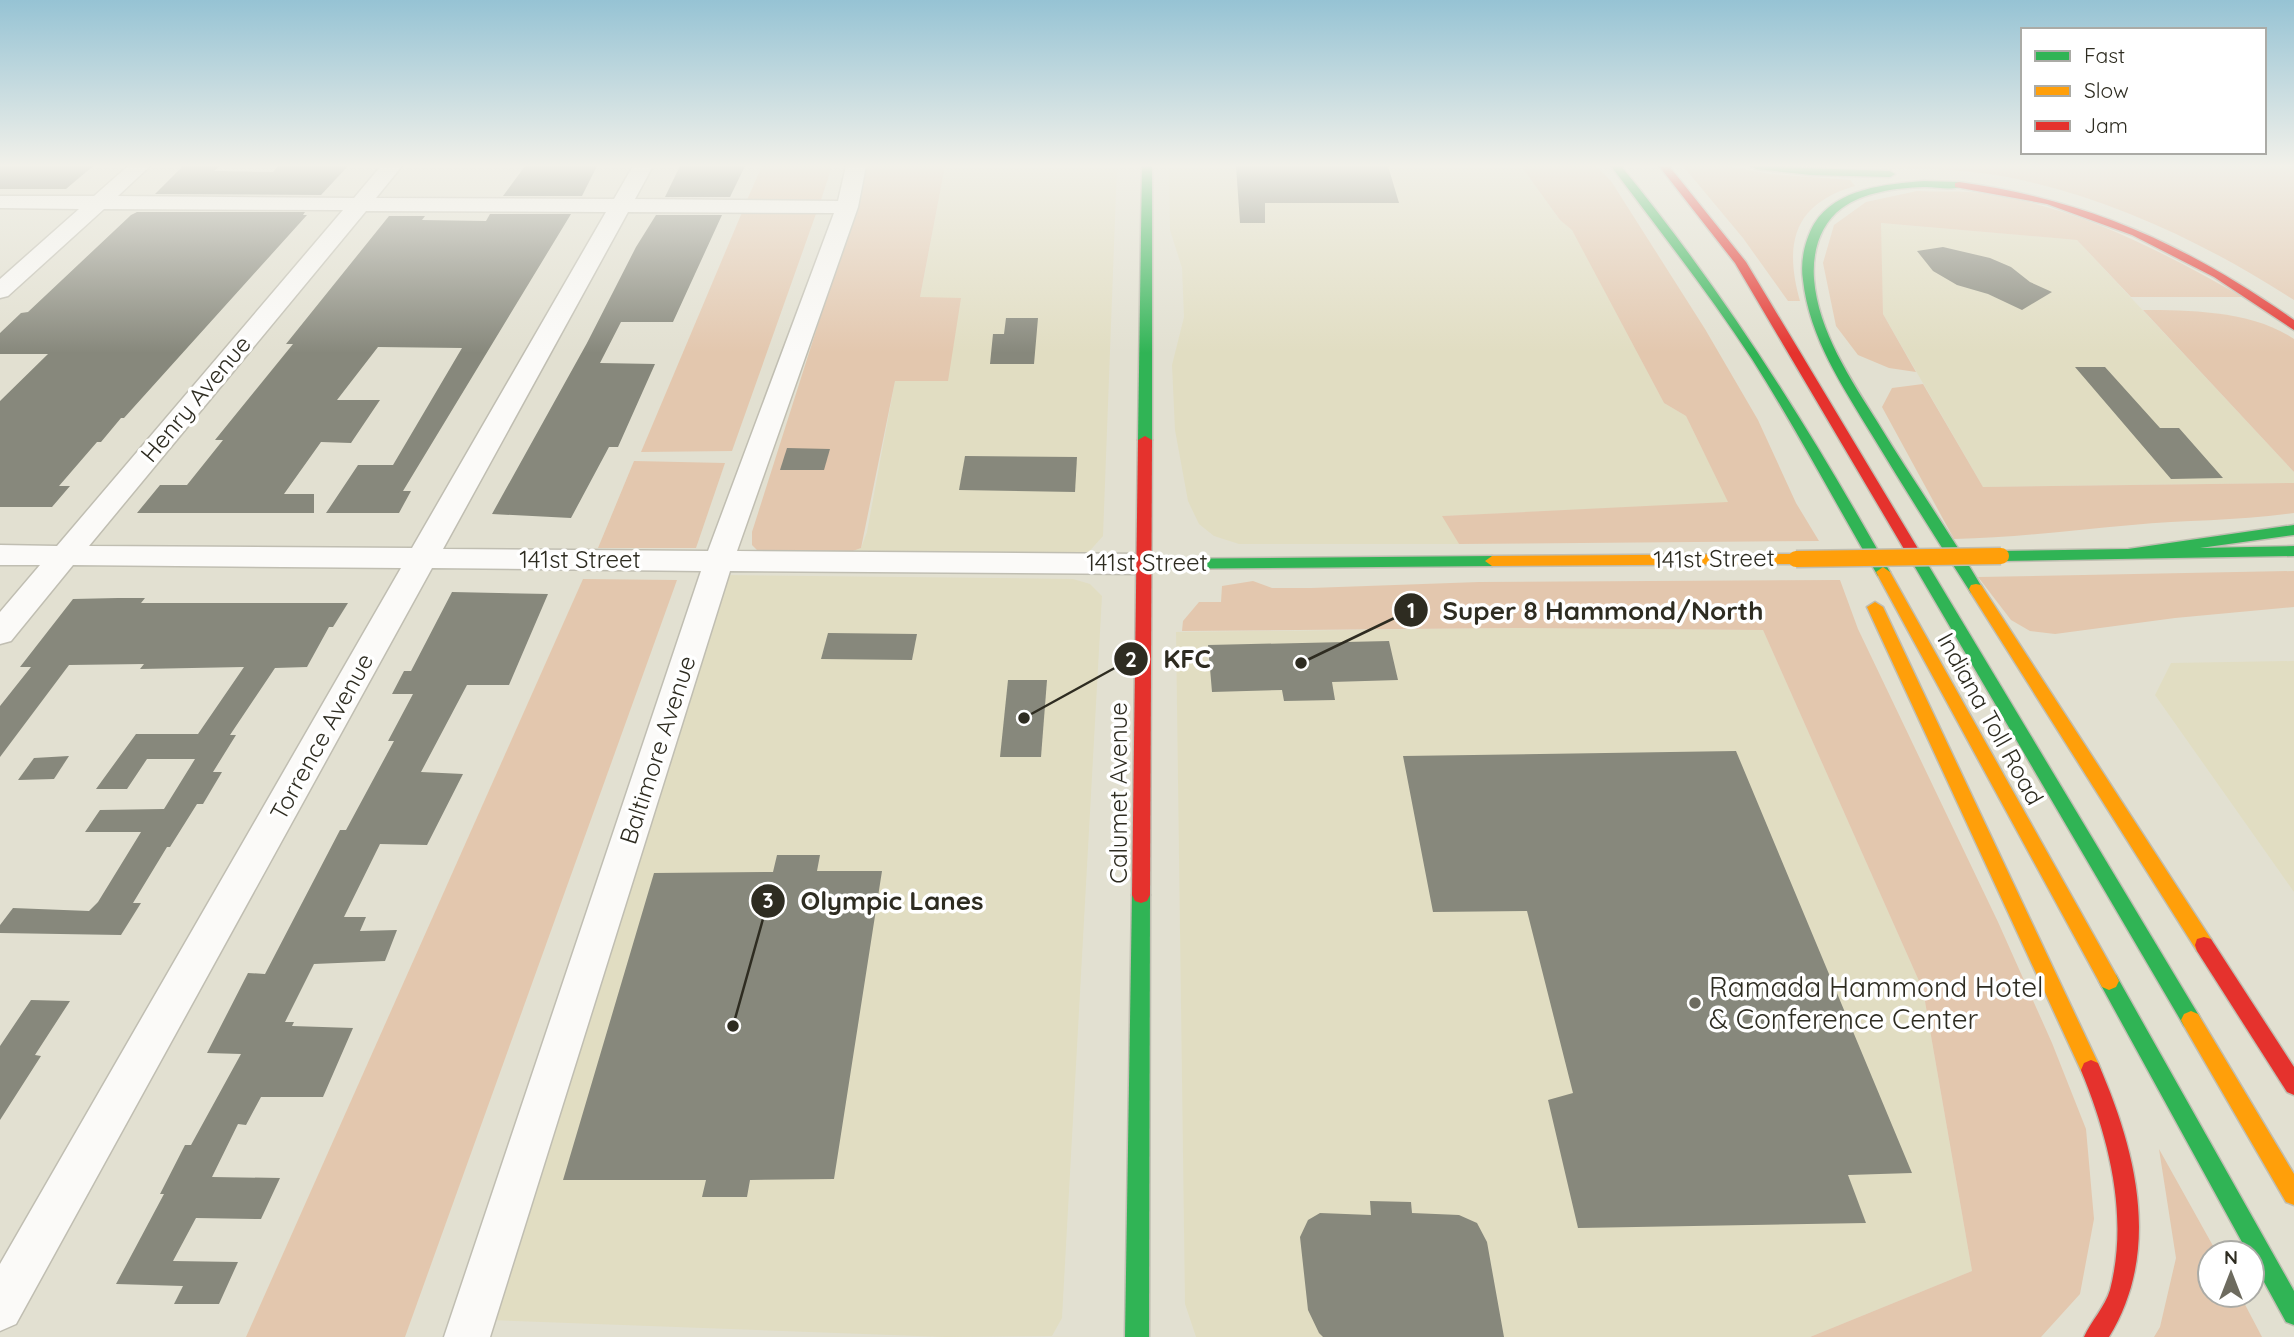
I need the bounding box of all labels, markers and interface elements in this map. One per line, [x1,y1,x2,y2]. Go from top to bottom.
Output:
legend [2021,28,2266,154]
text: Fast [2084,42,2125,68]
text: Slow [2084,77,2129,103]
text: Jam [2084,112,2128,138]
street label: Henry Avenue [134,329,257,468]
street label: 141st Street [1653,542,1775,574]
street label: 141st Street [519,544,641,574]
street label: 141st Street [1086,547,1208,577]
callout: Super 8 Hammond/North [1393,587,1777,634]
text: Super 8 Hammond/North [1443,594,1763,627]
text: 1 [1407,597,1415,623]
street label: Indiana Toll Road [1931,627,2051,810]
callout: KFC [1114,636,1225,683]
text: KFC [1163,642,1211,675]
text: 2 [1125,646,1137,672]
street label: Torrence Avenue [263,648,379,825]
street label: Baltimore Avenue [612,652,702,848]
street label: Calumet Avenue [1103,702,1133,884]
callout: Olympic Lanes [751,877,997,924]
text: Olympic Lanes [800,884,984,917]
text: 3 [762,887,774,913]
place label: Ramada Hammond Hotel & Conference Center [1709,969,2044,1036]
marker: Ramada Hammond Hotel & Conference Center [1687,995,1703,1011]
north arrow [2196,1239,2266,1309]
text: N [2224,1245,2238,1269]

